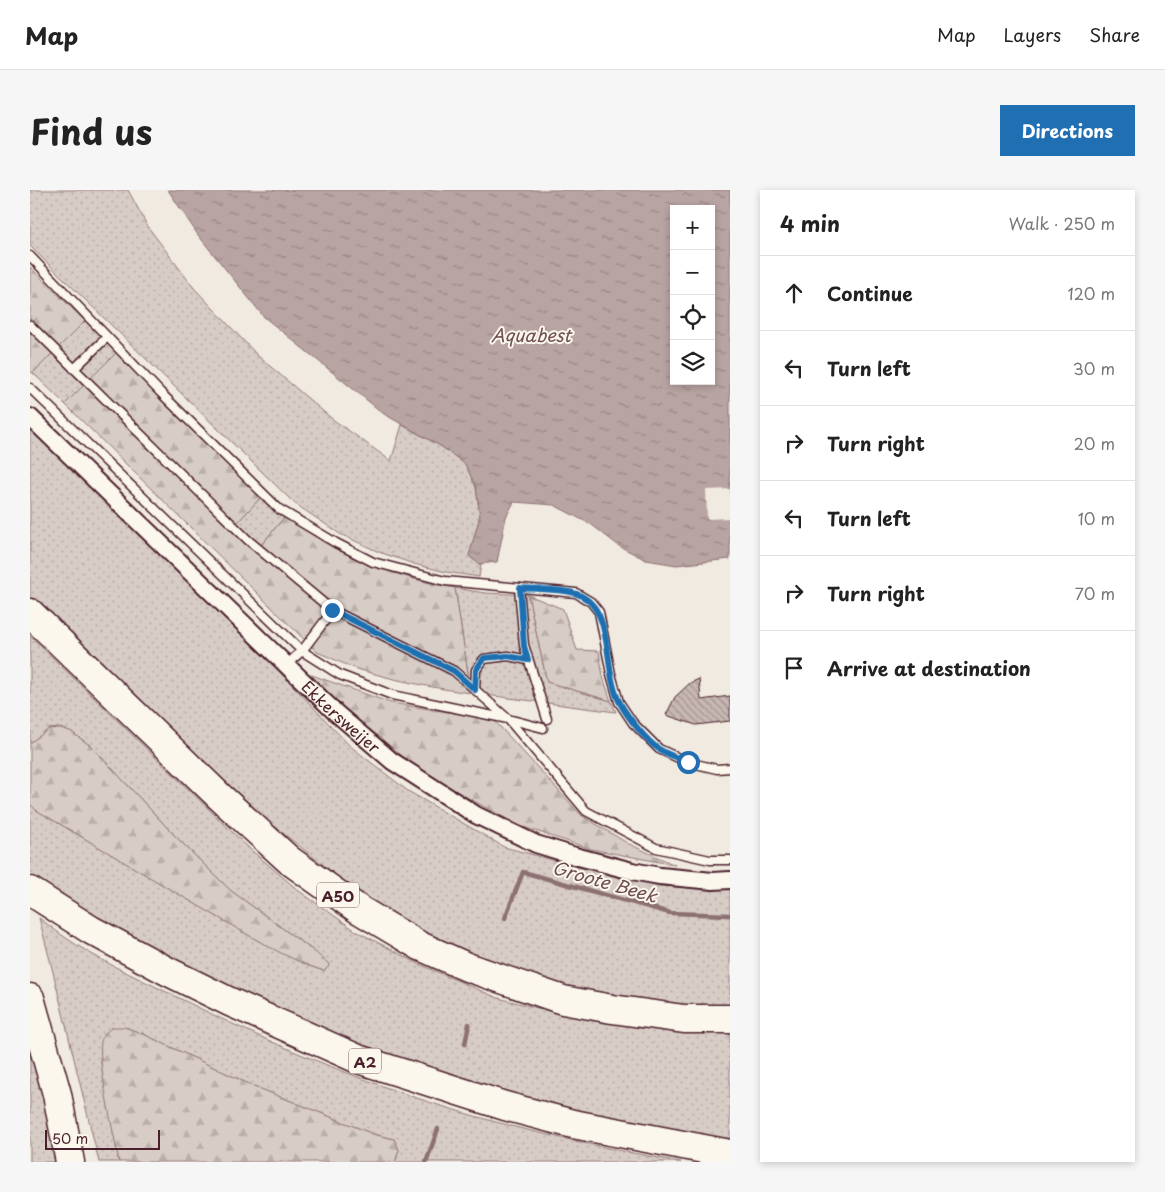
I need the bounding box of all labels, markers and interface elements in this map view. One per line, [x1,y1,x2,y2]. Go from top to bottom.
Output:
text: Map [25,17,78,53]
text: Map [937,21,976,48]
text: Layers [1004,21,1061,48]
text: Share [1089,21,1140,48]
text: Find us [30,104,152,157]
button: Directions [1000,105,1135,156]
map controls [670,205,715,385]
button: + [670,205,715,250]
text: 4 min [780,207,840,239]
text: Walk · 250 m [1009,211,1115,235]
button: − [670,250,715,295]
icon: ahead [780,279,808,307]
text: Continue [827,279,913,307]
text: 120 m [1068,281,1115,305]
button: locate [670,295,715,340]
water label: Aquabest [491,321,573,348]
button: layers [670,340,715,385]
icon: left [780,354,808,382]
text: Turn left [827,354,911,382]
text: 30 m [1073,356,1115,380]
icon: right [780,429,808,457]
text: Turn right [827,429,925,457]
text: 20 m [1074,431,1115,455]
icon: left [780,504,808,532]
text: Turn left [827,504,911,532]
text: 10 m [1078,506,1115,530]
icon: right [780,579,808,607]
text: Turn right [827,579,925,607]
text: 70 m [1075,581,1115,605]
route end [321,599,344,622]
icon: arrive [780,654,808,682]
text: Arrive at destination [827,654,1031,682]
street label: Ekkersweijer [297,674,386,759]
route start [677,751,700,774]
water label: Groote Beek [549,853,662,909]
road number: A50 [317,882,359,908]
road number: A2 [349,1048,381,1074]
scale bar [45,1127,160,1150]
text: 50 m [52,1128,88,1149]

